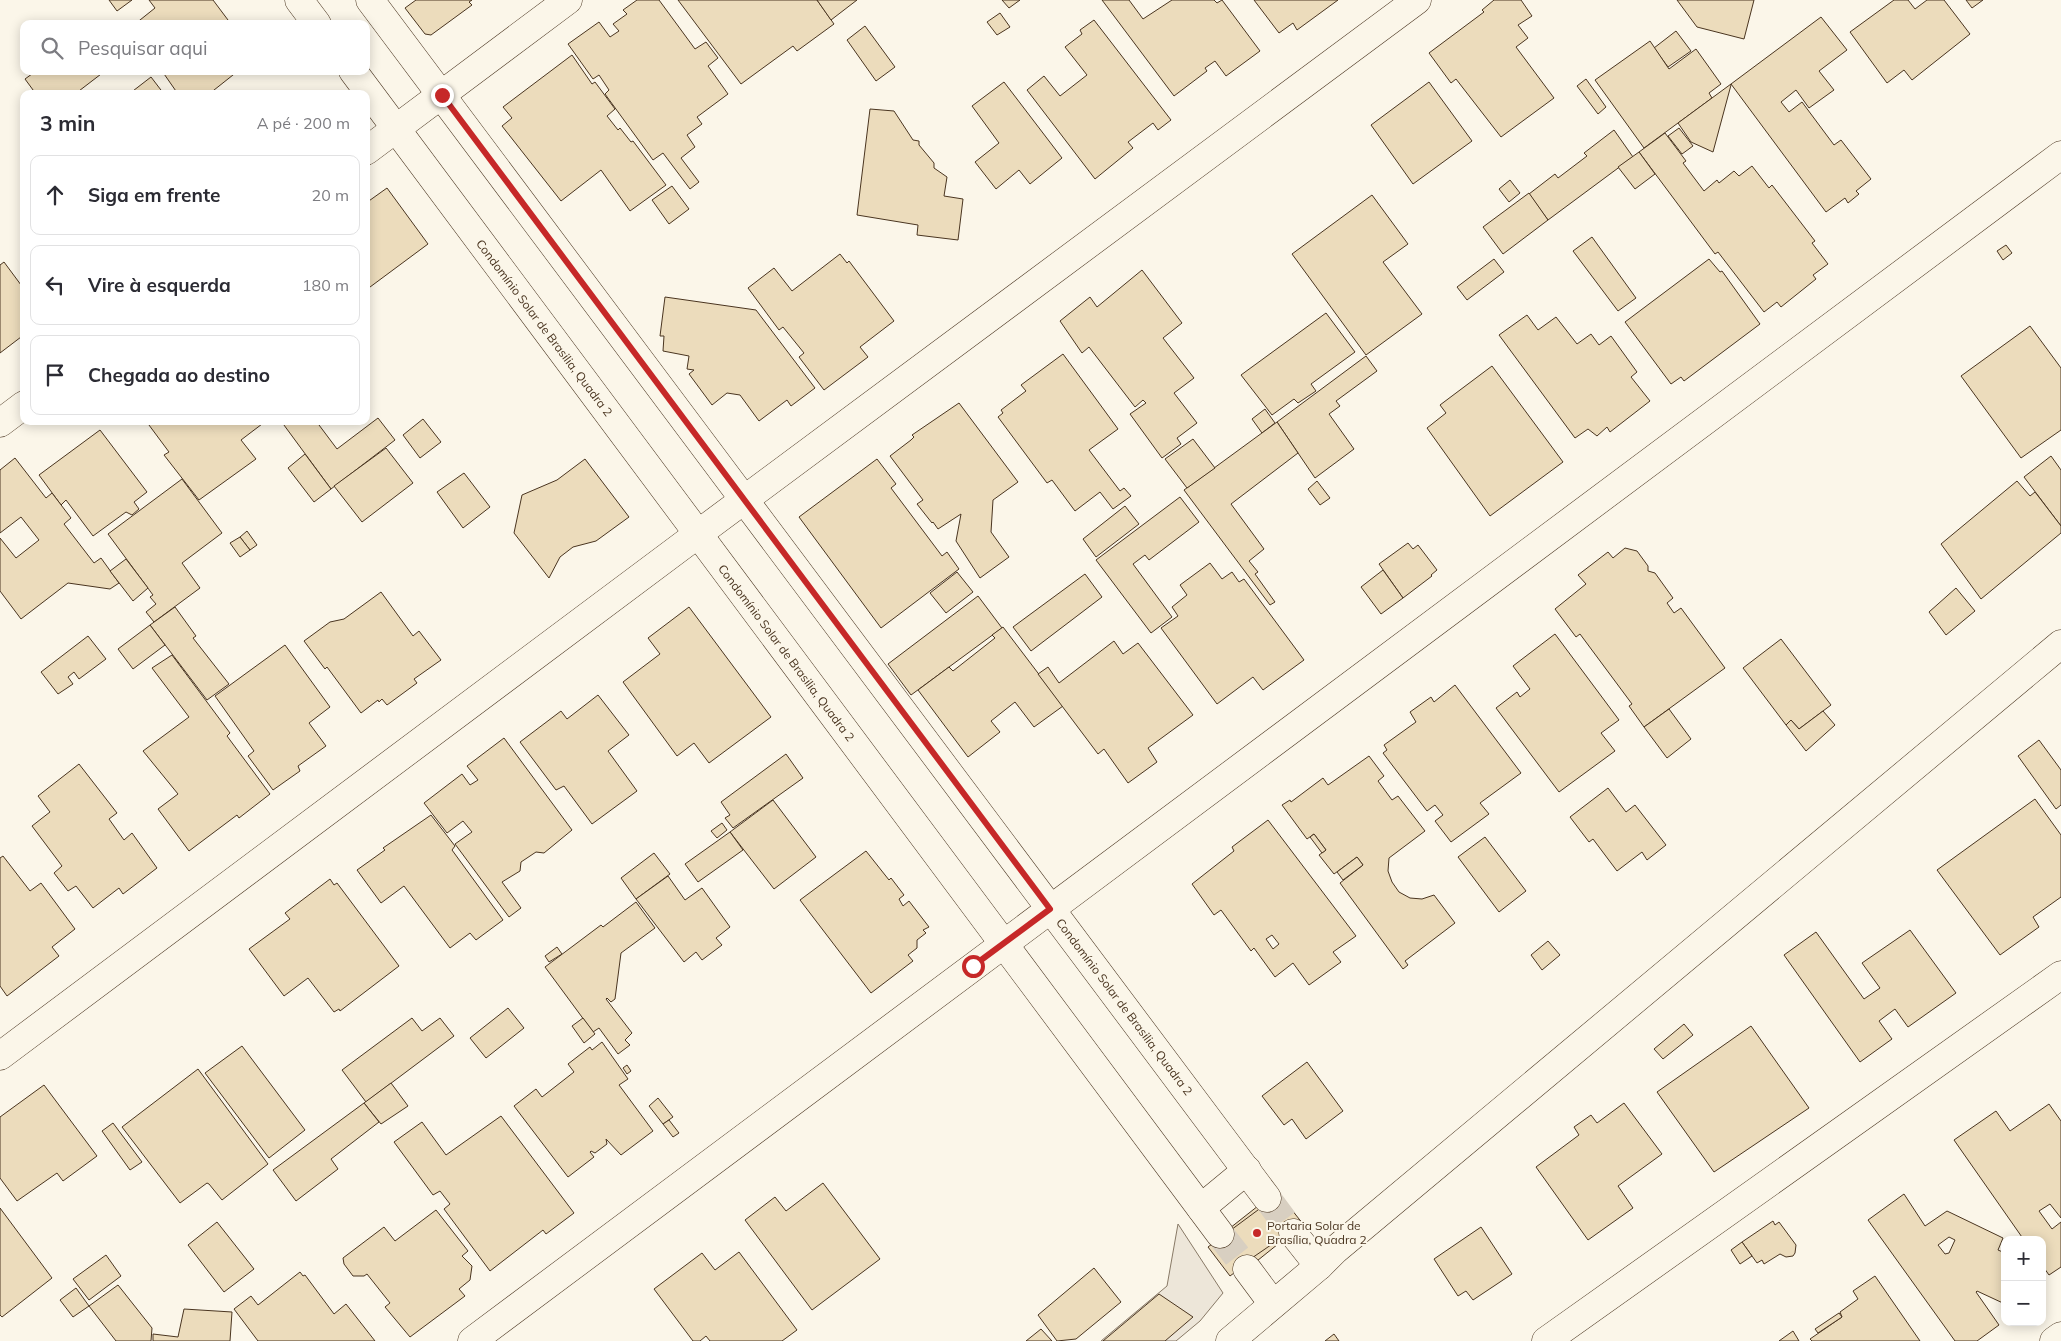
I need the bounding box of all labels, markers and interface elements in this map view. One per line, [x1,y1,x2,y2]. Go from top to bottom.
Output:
search box [20,20,370,75]
icon: search [38,34,66,62]
text: Pesquisar aqui [78,36,208,60]
route end [431,84,454,107]
text: 3 min [40,110,95,136]
text: A pé · 200 m [257,113,350,133]
icon: ahead [41,181,69,209]
text: Siga em frente [88,183,220,207]
text: 20 m [312,185,349,205]
street label: Condomínio Solar de Brasilia, Quadra 2 [473,236,616,419]
icon: left [41,271,69,299]
text: Vire à esquerda [88,273,231,297]
text: 180 m [302,275,349,295]
icon: arrive [41,361,69,389]
text: Chegada ao destino [88,363,270,387]
street label: Condomínio Solar de Brasilia, Quadra 2 [715,561,858,744]
street label: Condomínio Solar de Brasilia, Quadra 2 [1053,915,1196,1098]
route start [962,955,985,978]
place label: Portaria Solar de Brasília, Quadra 2 [1267,1218,1367,1247]
marker: Portaria Solar de Brasília, Quadra 2 [1251,1227,1263,1239]
map controls [2001,1236,2046,1326]
button: + [2001,1236,2046,1281]
button: − [2001,1281,2046,1326]

